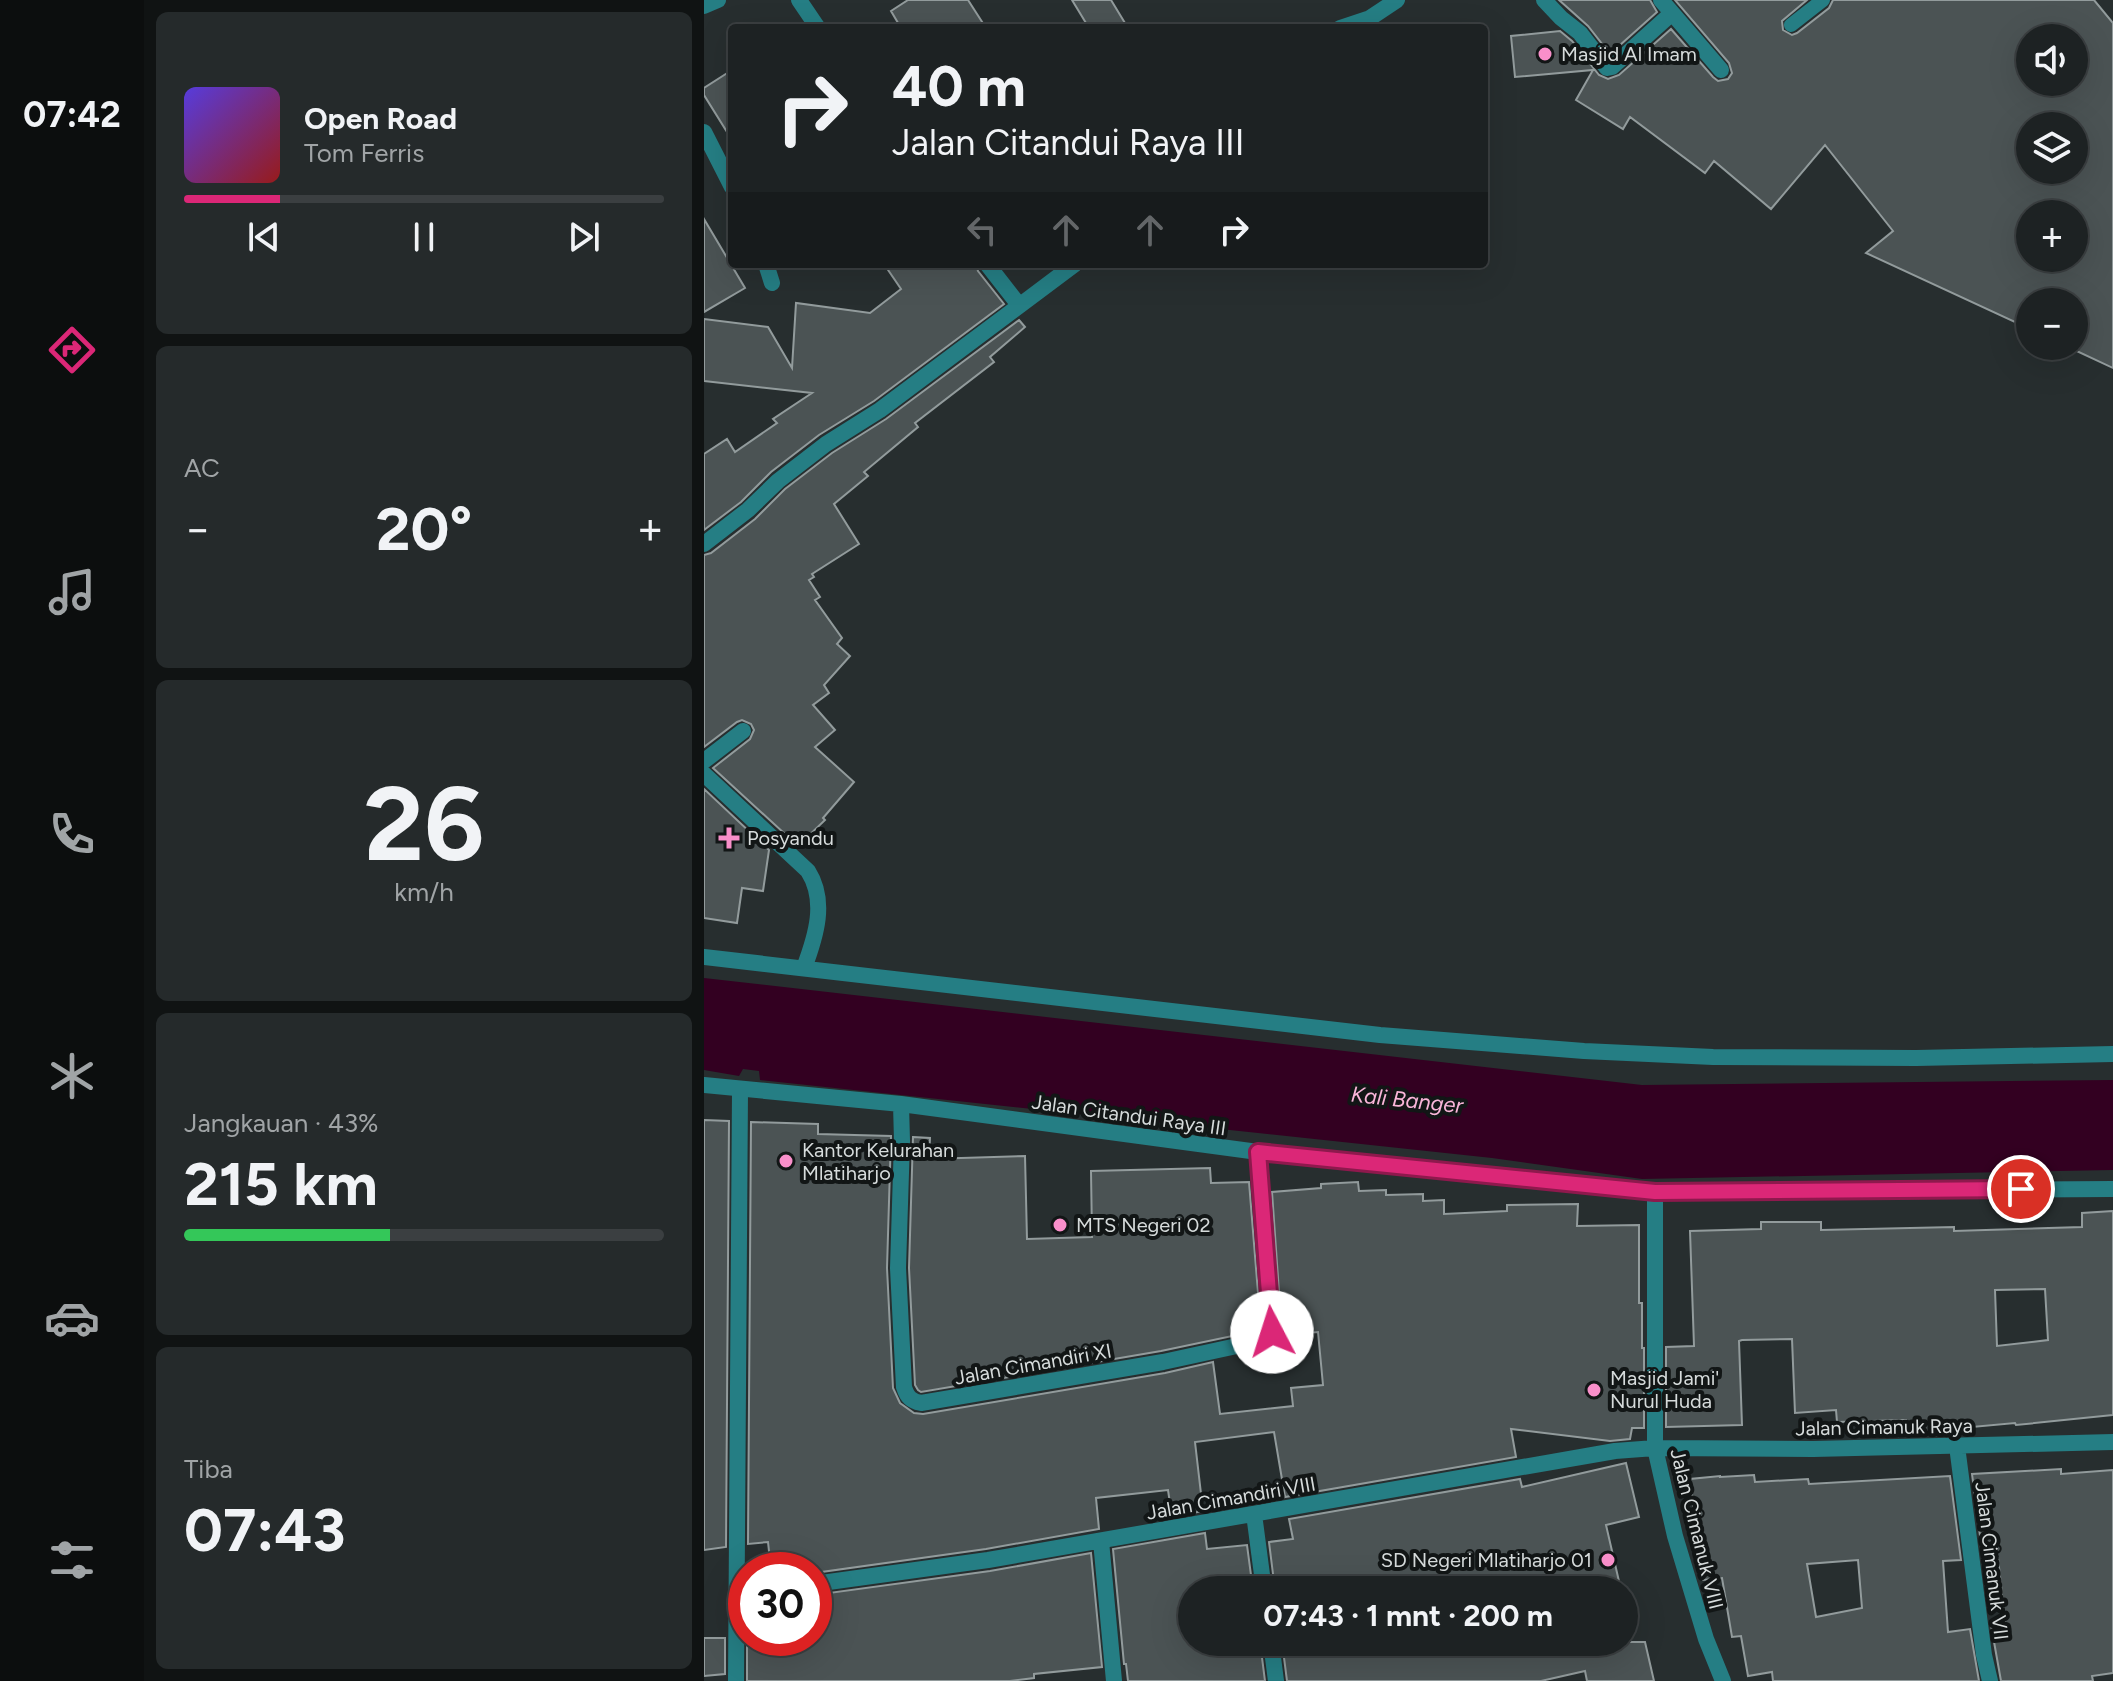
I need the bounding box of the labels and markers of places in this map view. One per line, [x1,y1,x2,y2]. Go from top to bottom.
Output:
place label: Masjid Al Imam [1561,42,1697,66]
marker: Masjid Al Imam [1536,45,1554,63]
place label: Posyandu [747,826,834,850]
marker: Posyandu [718,827,740,849]
place label: Kantor Kelurahan Mlatiharjo [802,1138,954,1185]
marker: Kantor Kelurahan Mlatiharjo [777,1152,795,1170]
pin [1987,1155,2055,1223]
place label: MTS Negeri 02 [1076,1213,1211,1237]
marker: MTS Negeri 02 [1051,1216,1069,1234]
place label: Masjid Jami' Nurul Huda [1610,1366,1719,1413]
marker: Masjid Jami' Nurul Huda [1585,1381,1603,1399]
place label: SD Negeri Mlatiharjo 01 [1381,1548,1592,1572]
marker: SD Negeri Mlatiharjo 01 [1599,1551,1617,1569]

